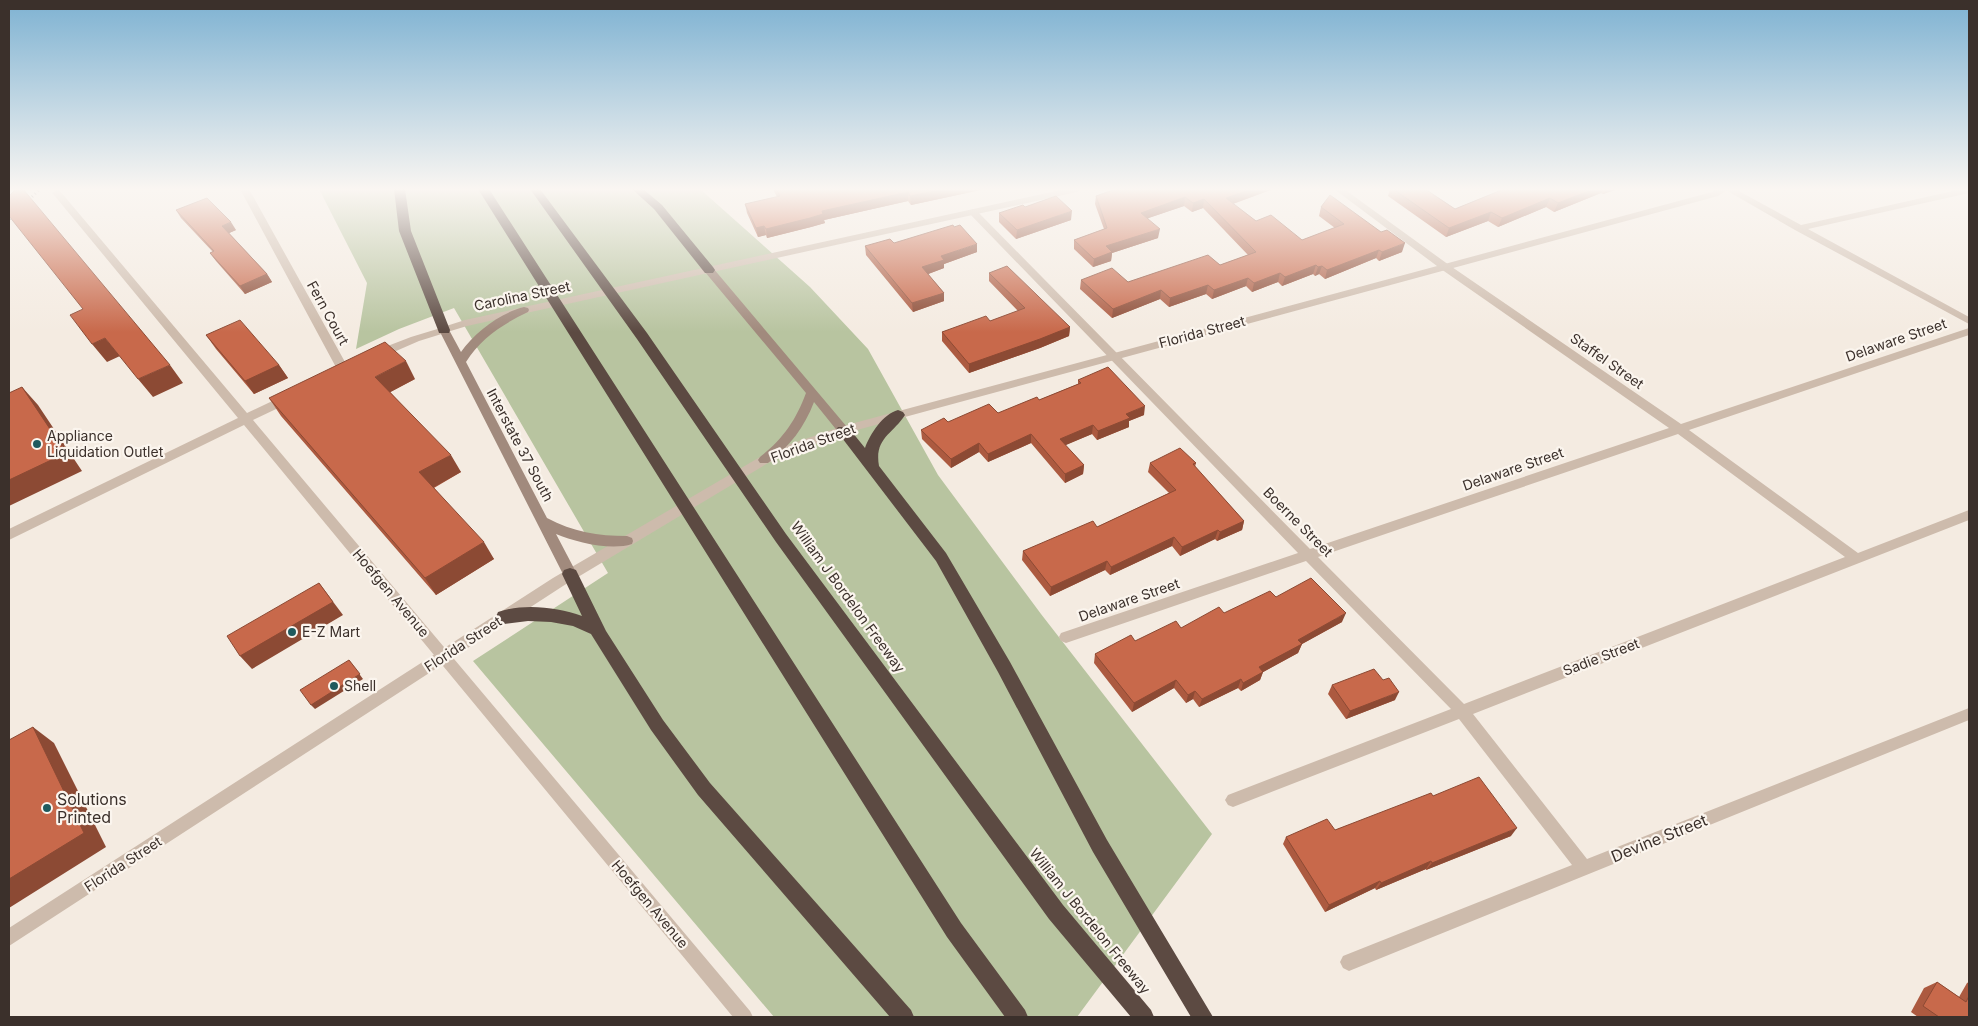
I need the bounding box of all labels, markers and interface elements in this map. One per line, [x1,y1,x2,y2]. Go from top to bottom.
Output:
street label: Carolina Street [472,277,572,314]
street label: Fern Court [304,278,353,348]
street label: Florida Street [1157,312,1247,351]
street label: Delaware Street [1843,314,1949,365]
street label: Staffel Street [1567,329,1648,392]
street label: Interstate 37 South [484,385,557,504]
street label: Florida Street [768,419,858,466]
place label: Appliance Liquidation Outlet [47,427,164,460]
marker: Appliance Liquidation Outlet [31,438,43,450]
street label: Delaware Street [1460,443,1566,494]
street label: Boerne Street [1260,483,1337,560]
street label: William J Bordelon Freeway [788,518,909,676]
street label: Hoefgen Avenue [350,545,433,640]
street label: Delaware Street [1076,574,1182,625]
street label: Florida Street [421,612,505,675]
place label: E-Z Mart [302,623,361,640]
marker: E-Z Mart [286,626,298,638]
street label: Sadie Street [1560,634,1642,679]
place label: Shell [344,677,376,694]
marker: Shell [328,680,340,692]
place label: Solutions Printed [57,789,127,827]
marker: Solutions Printed [41,802,53,814]
street label: Devine Street [1608,810,1710,866]
street label: Florida Street [81,832,165,895]
street label: William J Bordelon Freeway [1026,844,1155,997]
street label: Hoefgen Avenue [609,856,692,951]

